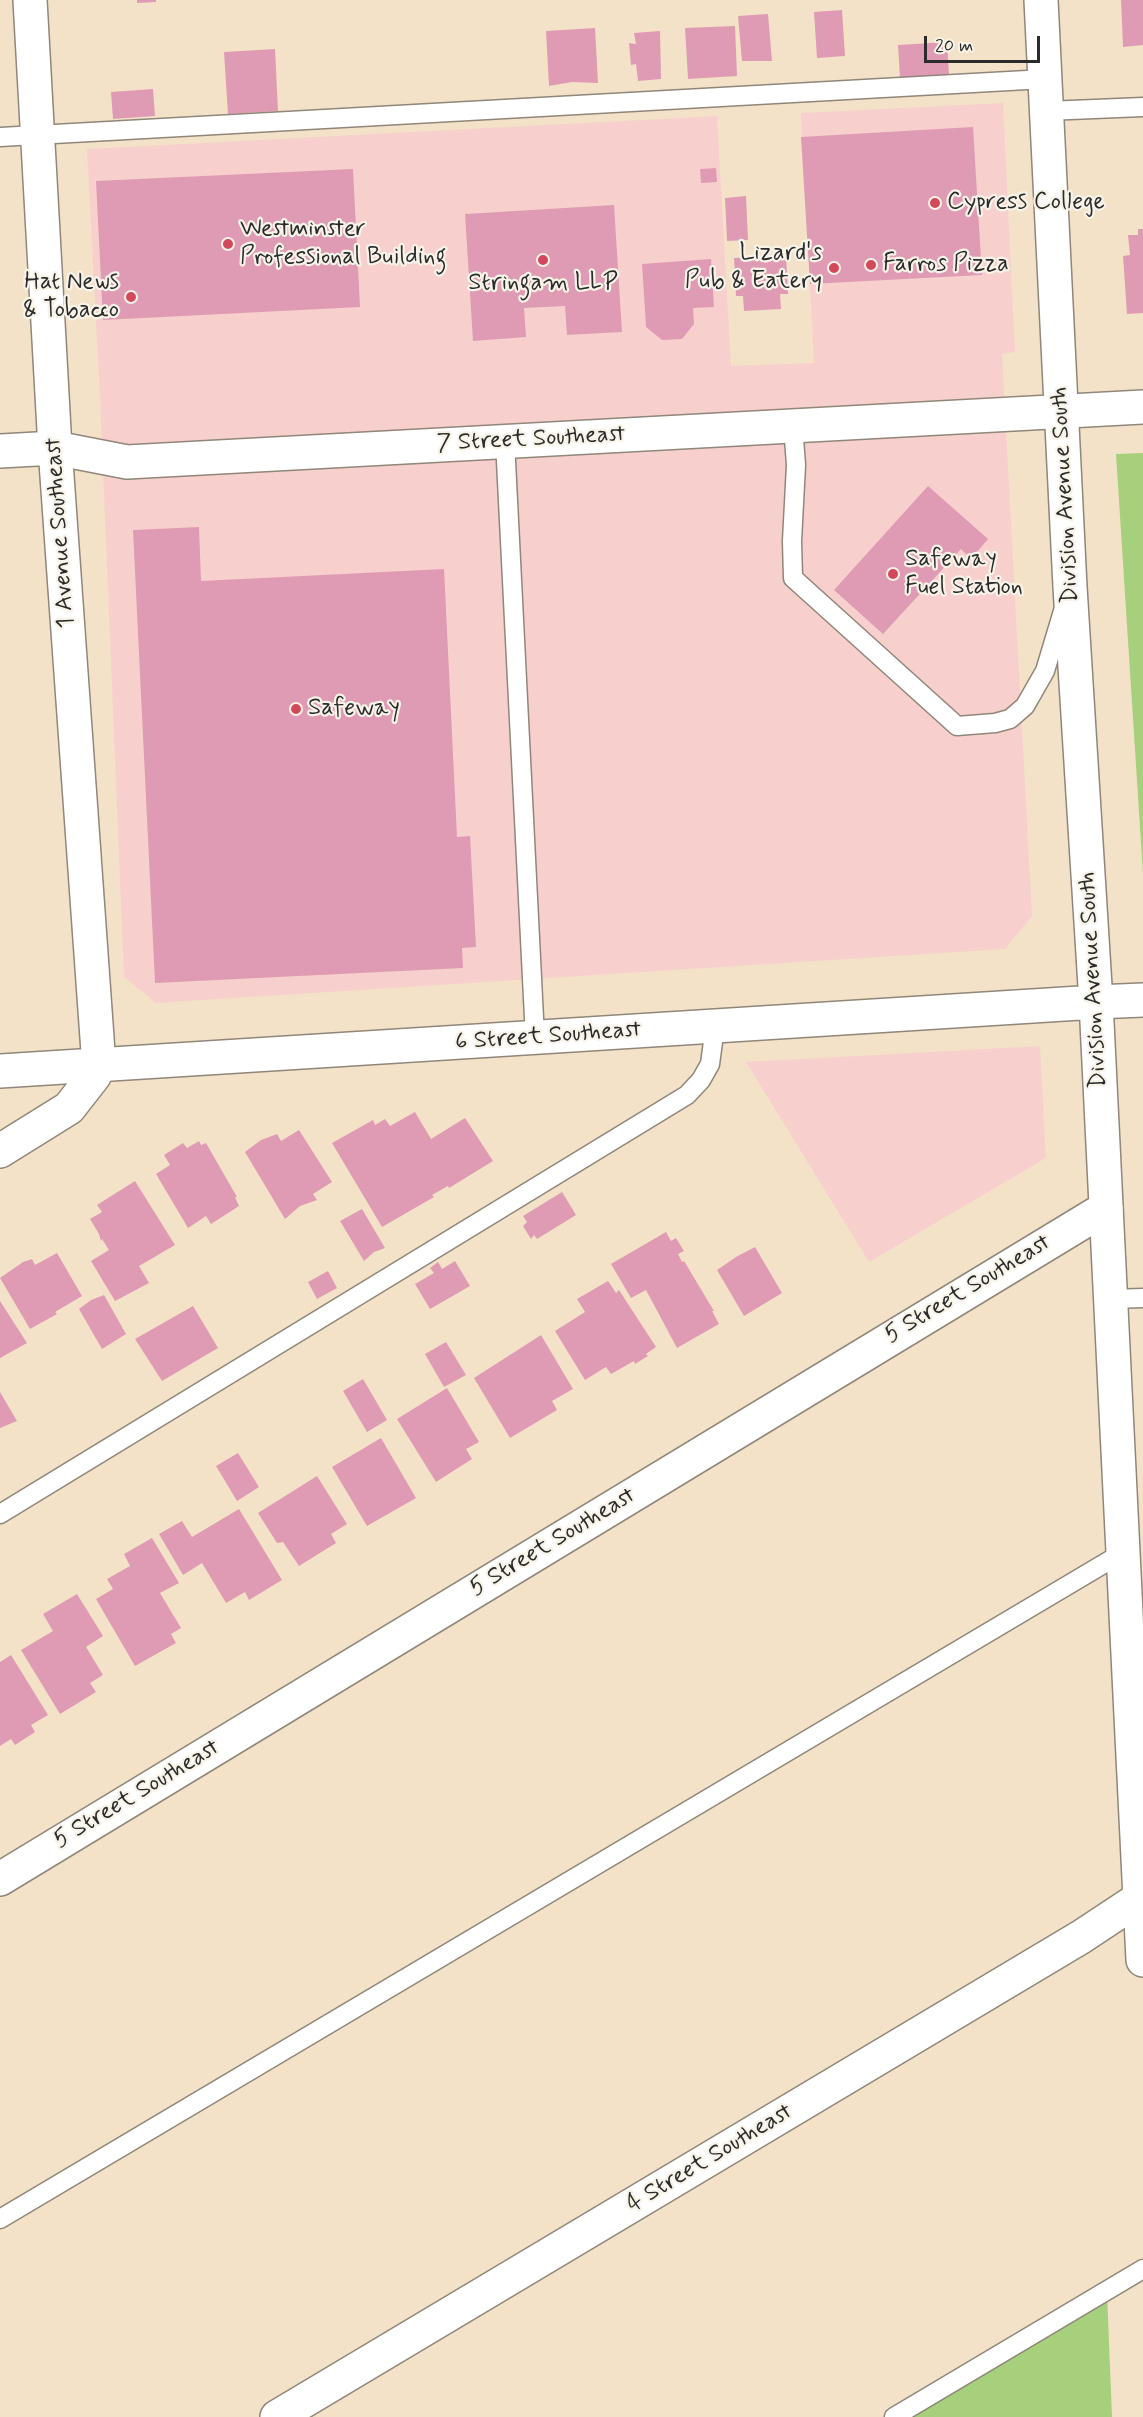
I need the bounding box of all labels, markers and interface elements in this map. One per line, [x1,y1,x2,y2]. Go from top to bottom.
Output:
scale bar [927,24,1042,62]
text: 20 m [935,34,973,58]
place label: Cypress College [947,189,1105,217]
marker: Cypress College [928,196,942,210]
place label: Westminster Professional Building [240,216,446,272]
marker: Westminster Professional Building [221,237,235,251]
place label: Lizard's Pub & Eatery [685,240,822,296]
place label: Farros Pizza [883,251,1009,279]
marker: Stringam LLP [536,253,550,267]
marker: Farros Pizza [864,258,878,272]
marker: Lizard's Pub & Eatery [827,261,841,275]
place label: Hat News & Tobacco [23,269,119,325]
place label: Stringam LLP [468,270,618,298]
marker: Hat News & Tobacco [124,290,138,304]
street label: Division Avenue South [1046,386,1086,604]
street label: 7 Street Southeast [436,421,626,459]
street label: 1 Avenue Southeast [40,437,82,629]
place label: Safeway Fuel Station [905,546,1023,602]
marker: Safeway Fuel Station [886,567,900,581]
place label: Safeway [308,695,400,723]
marker: Safeway [289,702,303,716]
street label: Division Avenue South [1074,871,1114,1089]
street label: 6 Street Southeast [454,1016,642,1058]
street label: 5 Street Southeast [880,1229,1056,1351]
street label: 5 Street Southeast [465,1482,641,1604]
street label: 5 Street Southeast [49,1734,225,1856]
street label: 4 Street Southeast [622,2098,798,2220]

